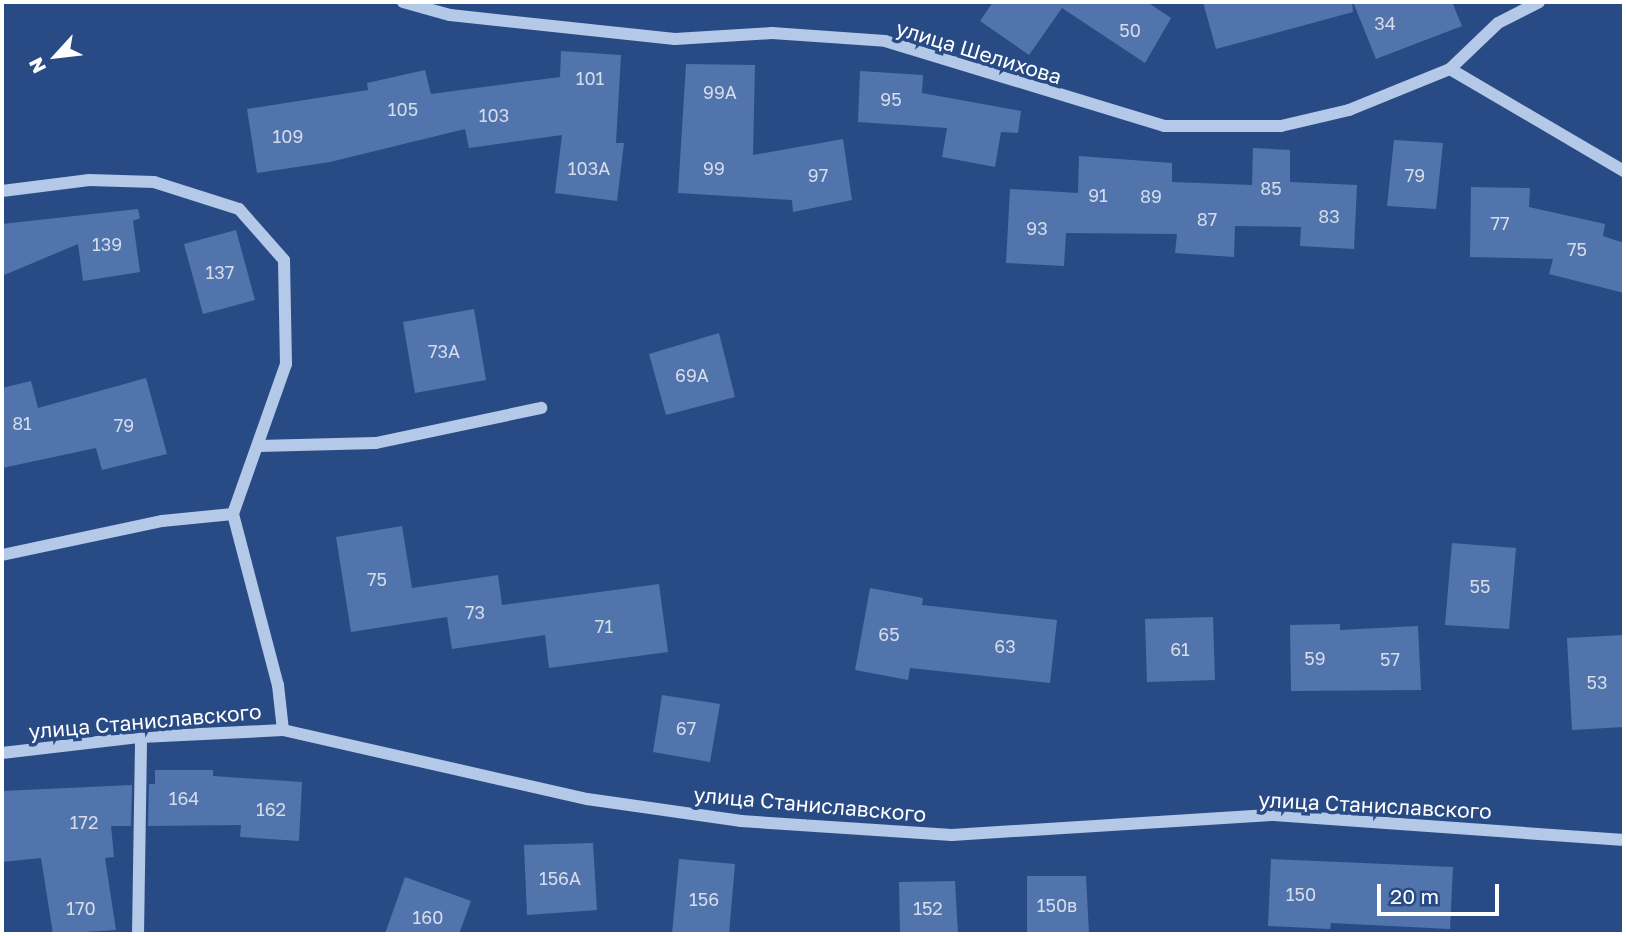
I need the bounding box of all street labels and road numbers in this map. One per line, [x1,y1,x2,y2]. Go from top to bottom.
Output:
street label: улица Шелихова [893,15,1065,89]
street label: улица Станиславского [28,698,262,744]
street label: улица Станиславского [693,781,927,827]
street label: улица Станиславского [1258,786,1492,824]

